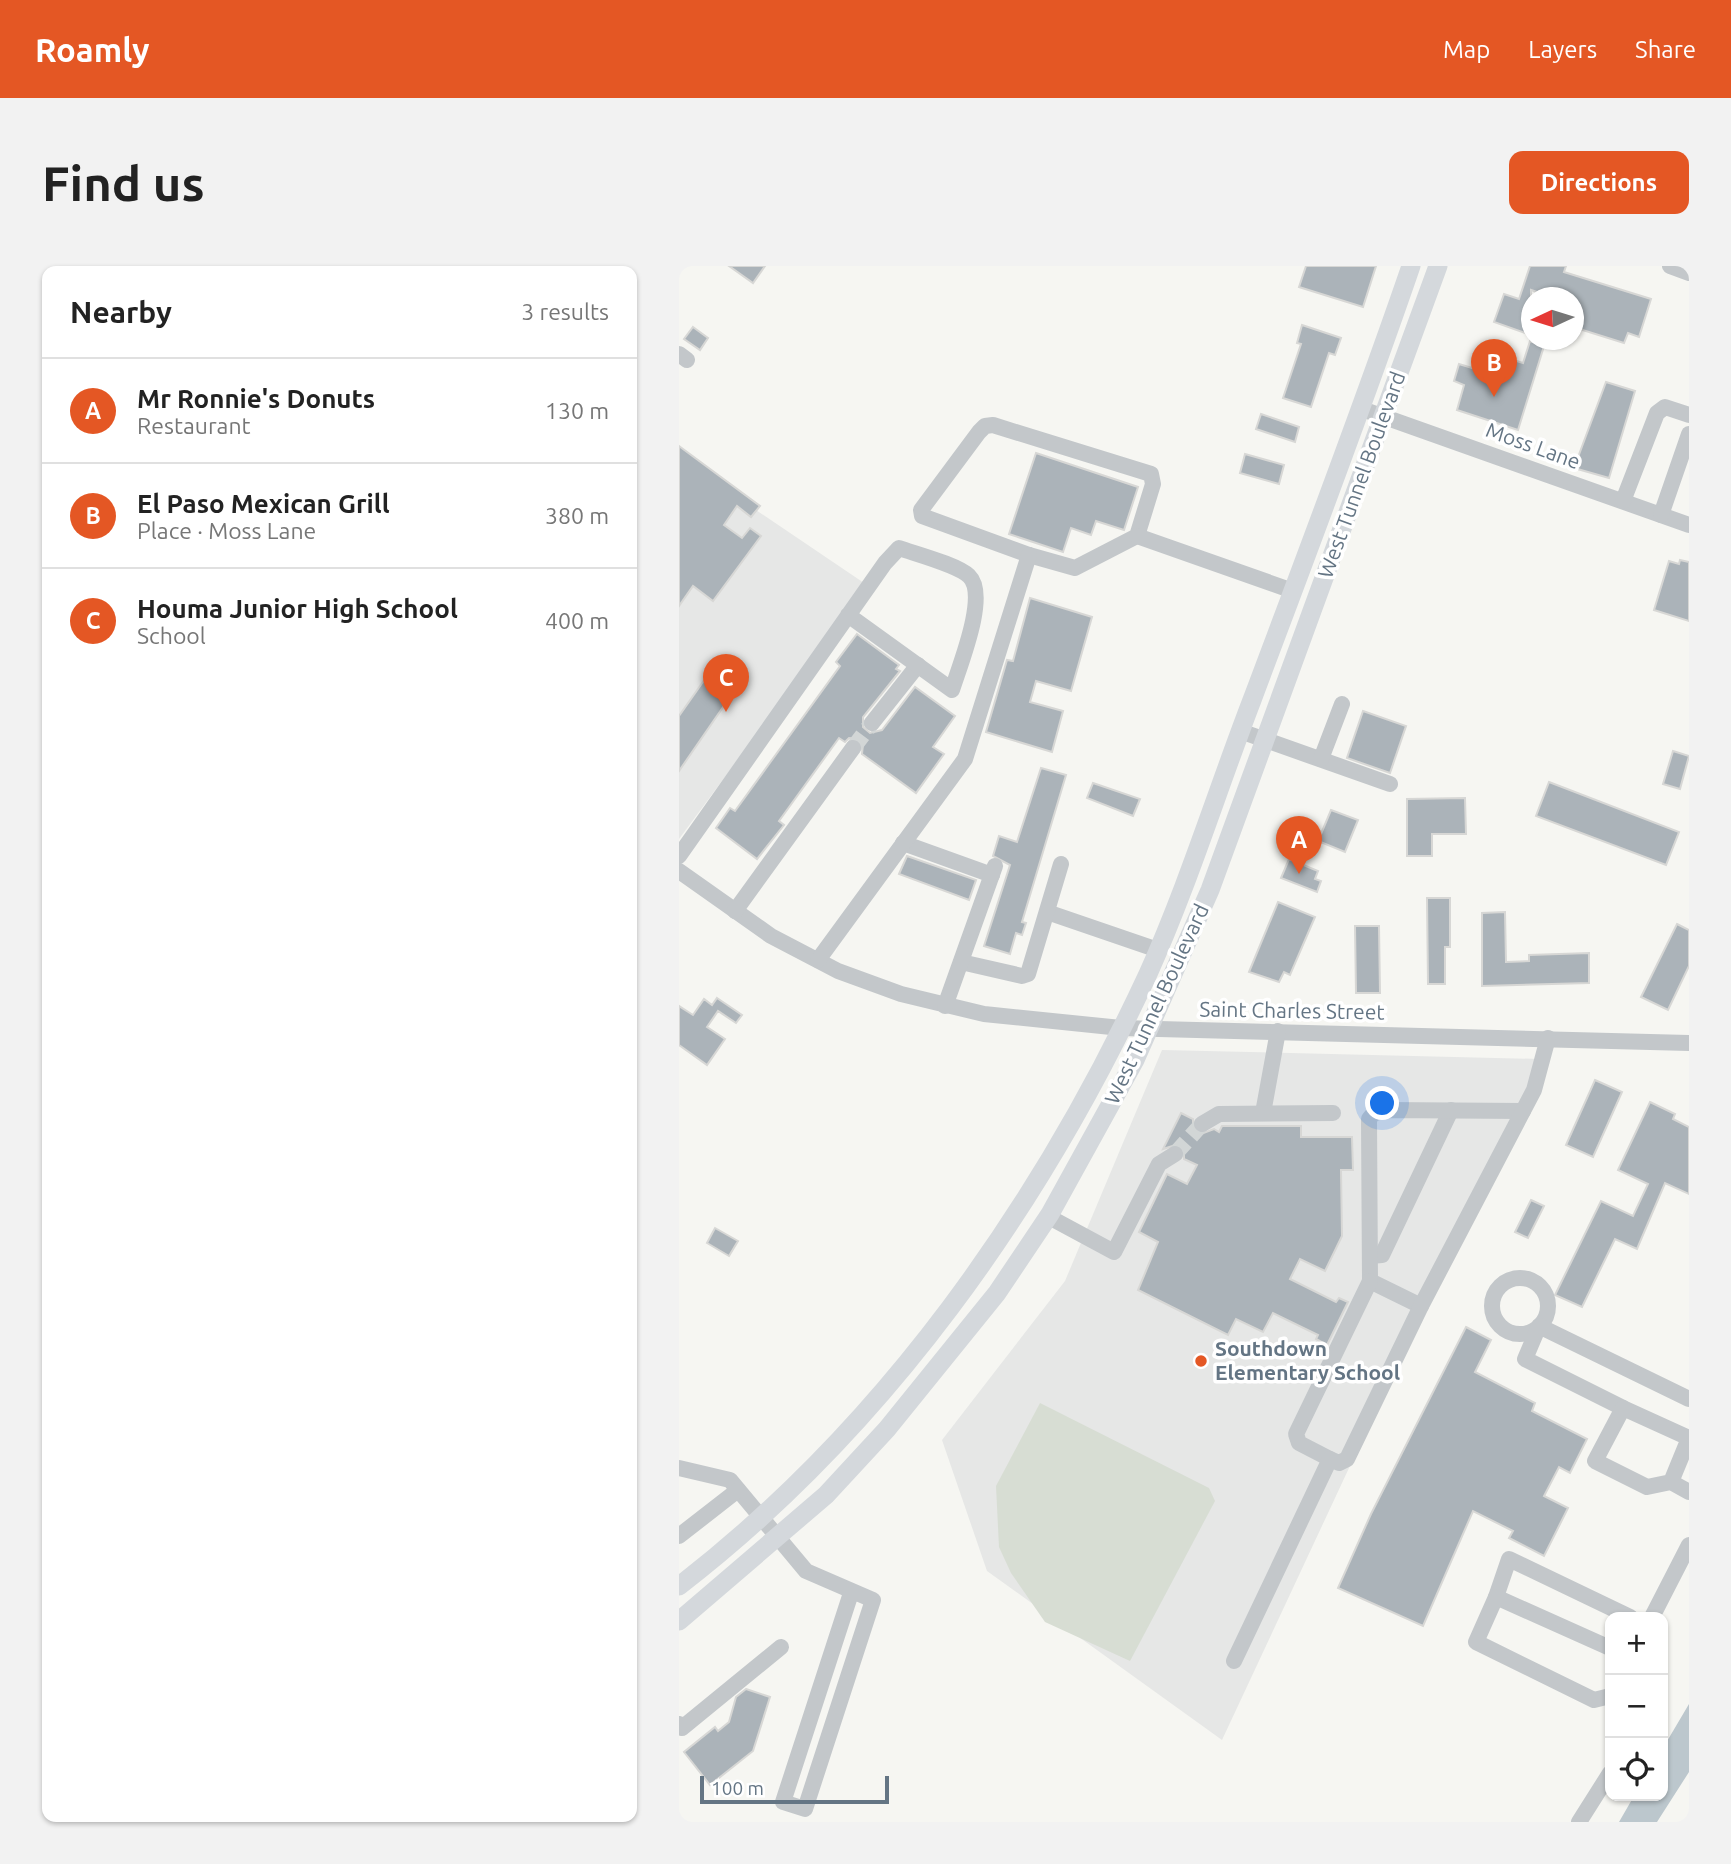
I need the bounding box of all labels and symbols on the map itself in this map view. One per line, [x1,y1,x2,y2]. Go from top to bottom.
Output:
north arrow [1521,287,1584,350]
pin: B [1471,339,1517,397]
street label: West Tunnel Boulevard [1313,368,1410,581]
street label: Moss Lane [1483,417,1584,473]
pin: C [703,654,749,712]
pin: A [1276,816,1322,874]
street label: West Tunnel Boulevard [1099,900,1213,1107]
street label: Saint Charles Street [1199,996,1385,1024]
your location [1365,1086,1399,1120]
place label: Southdown Elementary School [1215,1336,1400,1384]
marker: Southdown Elementary School [1193,1353,1209,1369]
scale bar [700,1773,889,1805]

